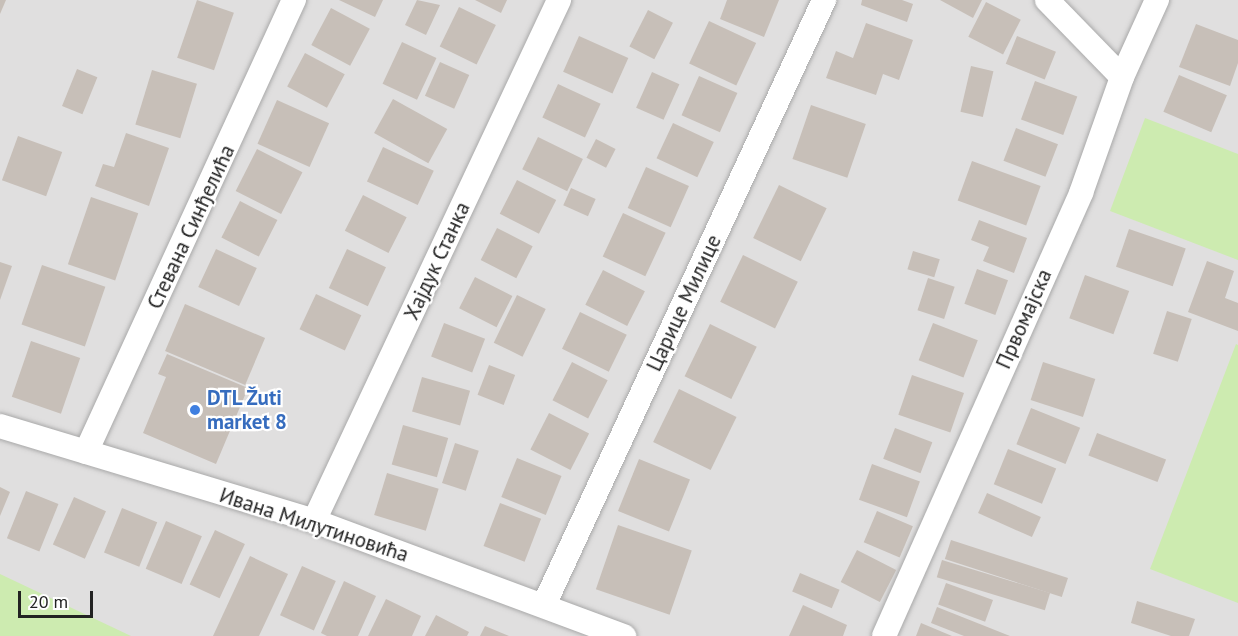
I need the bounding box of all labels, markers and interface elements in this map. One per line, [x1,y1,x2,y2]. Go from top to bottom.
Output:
street label: Стевана Синђелића [142,141,240,313]
street label: Хајдук Станка [399,198,475,324]
street label: Царице Милице [641,231,727,375]
street label: Првомајска [991,265,1057,373]
place label: DTL Žuti market 8 [207,385,287,435]
marker: DTL Žuti market 8 [188,403,202,417]
street label: Ивана Милутиновића [216,483,412,567]
scale bar [21,579,96,617]
text: 20 m [29,590,68,613]

